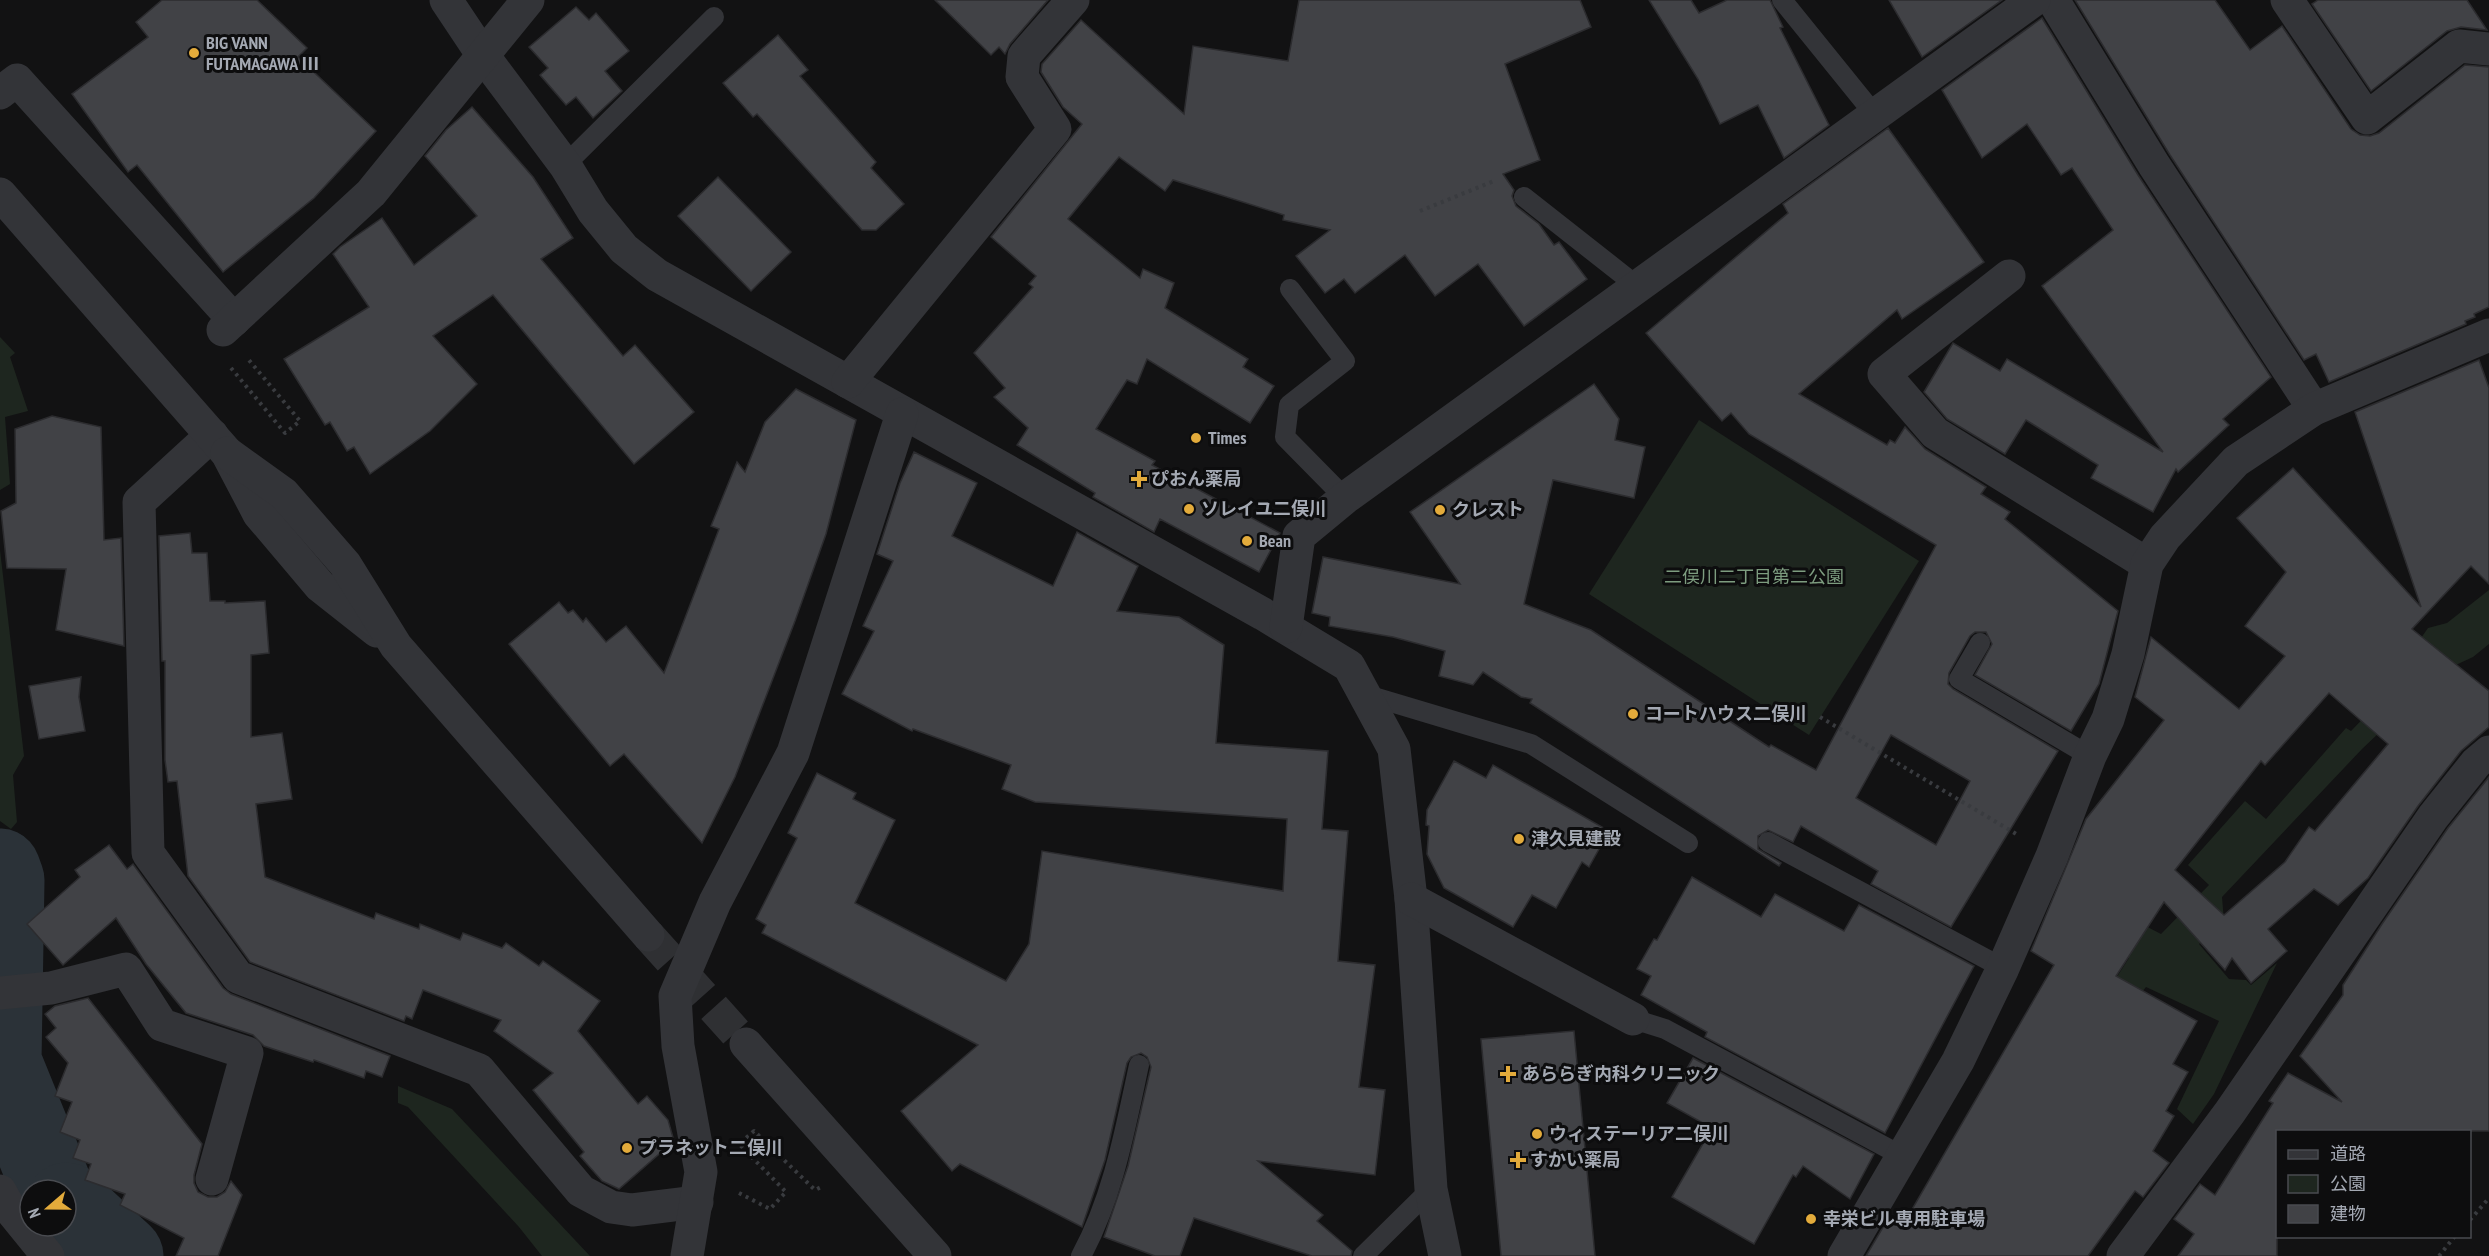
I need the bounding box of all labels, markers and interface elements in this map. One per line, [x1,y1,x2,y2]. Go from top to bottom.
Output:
place label: BIG VANN FUTAMAGAWA Ⅲ [206,31,319,75]
marker: BIG VANN FUTAMAGAWA Ⅲ [187,46,201,60]
place label: Times [1208,426,1247,449]
marker: Times [1189,431,1203,445]
place label: ぴおん薬局 [1151,467,1241,490]
marker: ぴおん薬局 [1132,472,1146,486]
place label: ソレイユ二俣川 [1201,497,1327,520]
place label: クレスト [1452,498,1524,521]
marker: ソレイユ二俣川 [1182,502,1196,516]
marker: クレスト [1433,503,1447,517]
place label: Bean [1259,529,1291,552]
marker: Bean [1240,534,1254,548]
park label: 二俣川二丁目第二公園 [1664,565,1844,588]
place label: コートハウス二俣川 [1645,702,1807,725]
marker: コートハウス二俣川 [1626,707,1640,721]
place label: 津久見建設 [1531,827,1621,850]
marker: 津久見建設 [1512,832,1526,846]
place label: あららぎ内科クリニック [1522,1062,1720,1085]
marker: あららぎ内科クリニック [1499,1065,1517,1083]
place label: ウィステーリア二俣川 [1549,1122,1729,1145]
marker: ウィステーリア二俣川 [1530,1127,1544,1141]
legend [2276,1130,2471,1238]
place label: プラネット二俣川 [639,1136,783,1159]
marker: プラネット二俣川 [620,1141,634,1155]
text: 道路 [2330,1142,2366,1165]
place label: すかい薬局 [1530,1148,1620,1171]
marker: すかい薬局 [1511,1153,1525,1167]
text: 公園 [2330,1172,2366,1195]
north arrow [18,1178,78,1238]
text: 建物 [2330,1202,2366,1225]
text: N [23,1206,45,1221]
place label: 幸栄ビル専用駐車場 [1823,1207,1985,1230]
marker: 幸栄ビル専用駐車場 [1804,1212,1818,1226]

